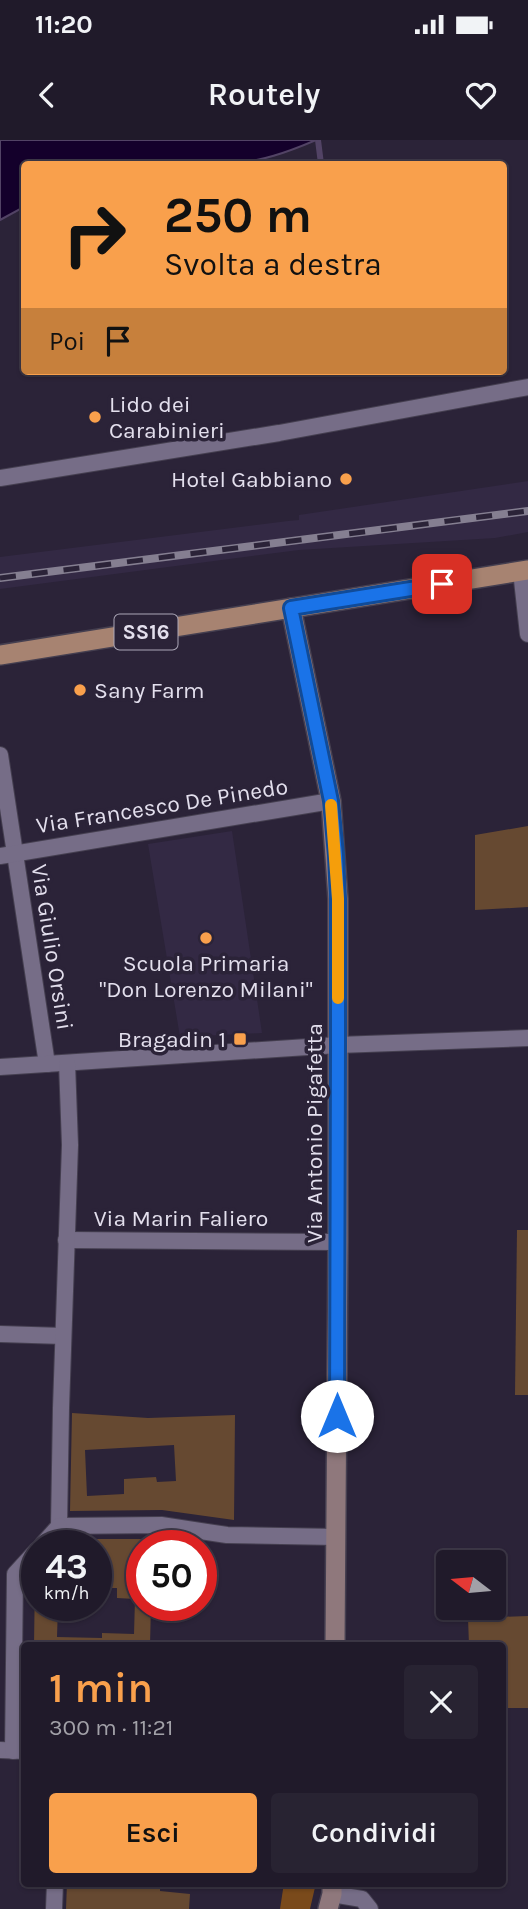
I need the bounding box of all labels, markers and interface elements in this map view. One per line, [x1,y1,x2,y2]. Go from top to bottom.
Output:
text: 11:20 [35,9,93,40]
icon: back [28,76,66,114]
text: Routely [208,76,320,113]
icon: heart [462,76,500,114]
text: 250 m [164,187,312,244]
icon: right [49,189,140,280]
text: Svolta a destra [164,246,382,283]
icon: arrive [99,322,137,360]
text: Poi [49,326,85,357]
place label: Lido dei Carabinieri [109,391,225,444]
marker: Lido dei Carabinieri [87,409,103,425]
place label: Hotel Gabbiano [171,466,332,493]
marker: Hotel Gabbiano [338,471,354,487]
pin [412,554,472,614]
icon: arrive [423,565,461,603]
road number: SS16 [114,615,178,650]
place label: Sany Farm [94,677,205,704]
marker: Sany Farm [72,682,88,698]
street label: Via Francesco De Pinedo [34,773,290,839]
street label: Via Giulio Orsini [26,862,78,1032]
marker: Scuola Primaria "Don Lorenzo Milani" [198,930,214,946]
place label: Scuola Primaria "Don Lorenzo Milani" [99,950,313,1003]
street label: Via Antonio Pigafetta [301,1023,328,1243]
place label: Bragadin 1 [118,1026,226,1053]
marker: Bragadin 1 [232,1031,248,1047]
street label: Via Marin Faliero [94,1205,268,1232]
position arrow [300,1379,374,1453]
speed limit sign: 50 [126,1530,217,1621]
text: 43 [45,1546,88,1587]
north arrow [436,1550,506,1620]
map controls [436,1550,506,1620]
text: km/h [44,1582,89,1604]
text: 1 min [49,1663,153,1713]
button: close [404,1665,478,1739]
text: 300 m · 11:21 [49,1714,173,1741]
button: Esci [49,1793,257,1873]
button: Condividi [271,1793,478,1873]

